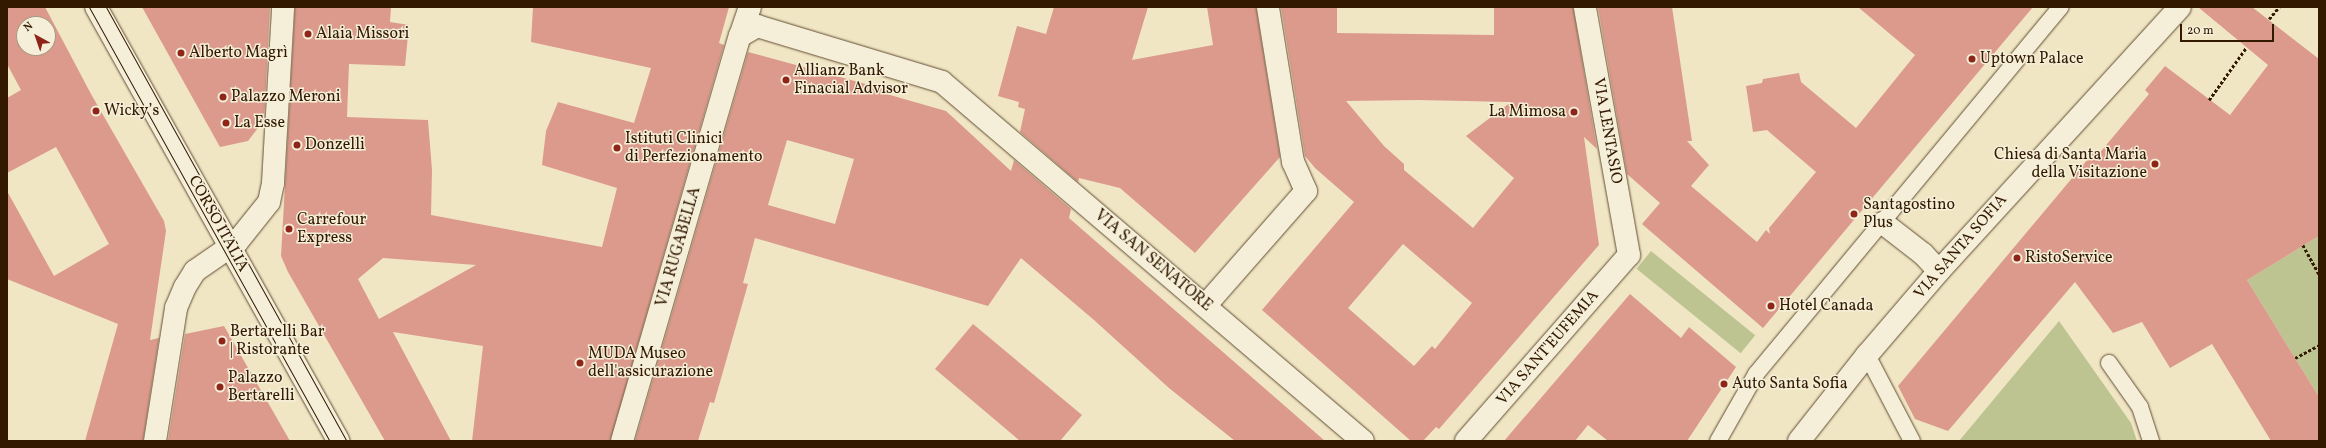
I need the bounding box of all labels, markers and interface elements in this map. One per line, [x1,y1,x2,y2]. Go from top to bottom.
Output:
north arrow [16,16,56,56]
scale bar [2182,16,2276,42]
text: N [21,19,36,36]
text: 20 m [2187,23,2214,39]
place label: Alaia Missori [316,24,409,44]
marker: Alaia Missori [303,29,313,39]
place label: Alberto Magrì [189,43,288,63]
marker: Alberto Magrì [176,48,186,58]
place label: Uptown Palace [1980,49,2084,69]
marker: Uptown Palace [1967,54,1977,64]
place label: Allianz Bank Finacial Advisor [794,61,908,99]
marker: Allianz Bank Finacial Advisor [781,75,791,85]
street label: VIA LENTASIO [1588,77,1626,185]
place label: Palazzo Meroni [231,87,341,107]
marker: Palazzo Meroni [218,92,228,102]
place label: Wicky’s [104,101,159,121]
place label: La Mimosa [1489,102,1566,122]
marker: Wicky’s [91,106,101,116]
marker: La Mimosa [1569,107,1579,117]
place label: La Esse [234,113,285,133]
marker: La Esse [221,118,231,128]
place label: Istituti Clinici di Perfezionamento [625,129,762,167]
place label: Donzelli [305,135,365,155]
marker: Donzelli [292,140,302,150]
marker: Istituti Clinici di Perfezionamento [612,143,622,153]
place label: Chiesa di Santa Maria della Visitazione [1994,145,2147,183]
marker: Chiesa di Santa Maria della Visitazione [2150,159,2160,169]
street label: CORSO ITALIA [184,172,252,276]
street label: VIA RUGABELLA [653,185,705,309]
street label: VIA SANTA SOFIA [1910,191,2012,303]
place label: Santagostino Plus [1863,195,1955,233]
street label: VIA SAN SENATORE [1090,206,1216,316]
marker: Santagostino Plus [1848,208,1860,220]
place label: Carrefour Express [297,210,366,248]
marker: Carrefour Express [284,224,294,234]
place label: RistoService [2025,248,2113,268]
marker: RistoService [2012,253,2022,263]
street label: VIA SANT'EUFEMIA [1493,287,1603,409]
place label: Hotel Canada [1779,296,1874,316]
marker: Hotel Canada [1766,301,1776,311]
place label: Bertarelli Bar | Ristorante [230,322,324,360]
marker: Bertarelli Bar | Ristorante [217,336,227,346]
place label: MUDA Museo dell'assicurazione [588,344,713,382]
marker: MUDA Museo dell'assicurazione [575,358,585,368]
place label: Palazzo Bertarelli [228,368,295,406]
place label: Auto Santa Sofia [1732,374,1848,394]
marker: Auto Santa Sofia [1719,379,1729,389]
marker: Palazzo Bertarelli [215,382,225,392]

